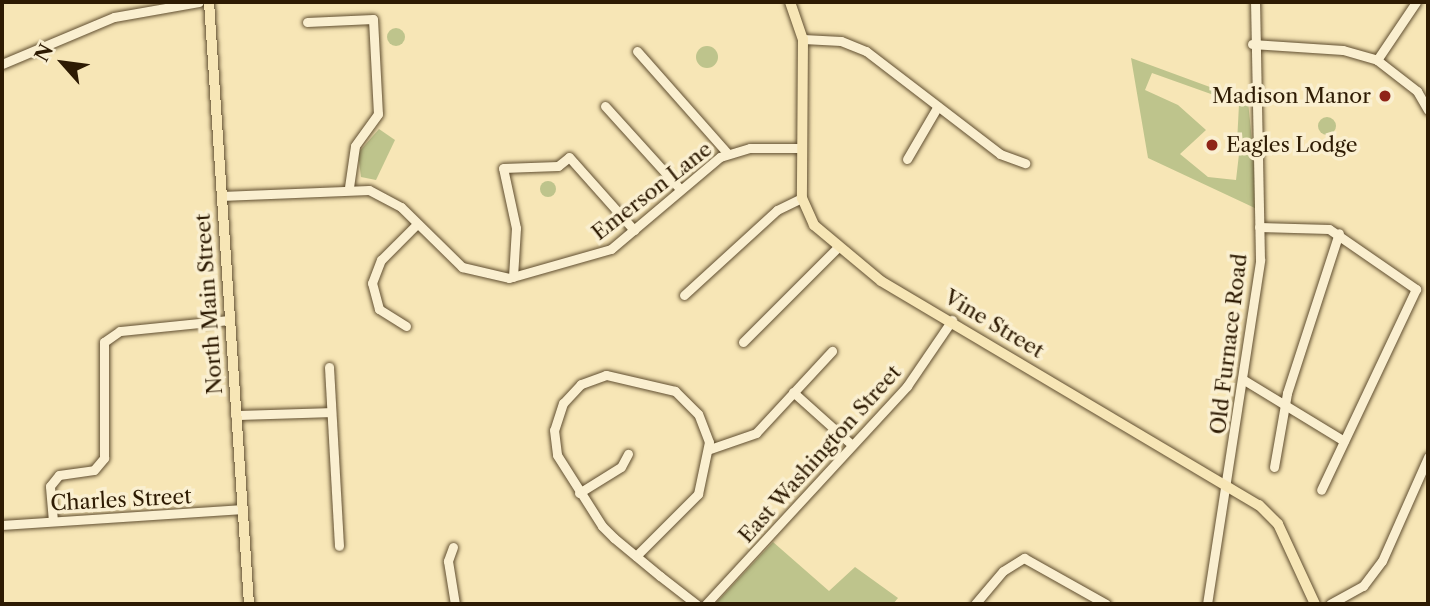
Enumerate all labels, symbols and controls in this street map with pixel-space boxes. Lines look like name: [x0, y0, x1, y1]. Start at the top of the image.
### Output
north arrow: [28, 28, 98, 98]
text: N: [30, 40, 58, 66]
place label: Madison Manor: [1212, 83, 1371, 109]
marker: Madison Manor: [1377, 88, 1393, 104]
place label: Eagles Lodge: [1226, 132, 1358, 158]
street label: Emerson Lane: [587, 136, 717, 246]
marker: Eagles Lodge: [1204, 137, 1220, 153]
street label: North Main Street: [190, 213, 228, 395]
street label: Old Furnace Road: [1205, 252, 1253, 436]
street label: Vine Street: [940, 284, 1048, 364]
street label: East Washington Street: [733, 360, 907, 548]
street label: Charles Street: [50, 484, 192, 516]

